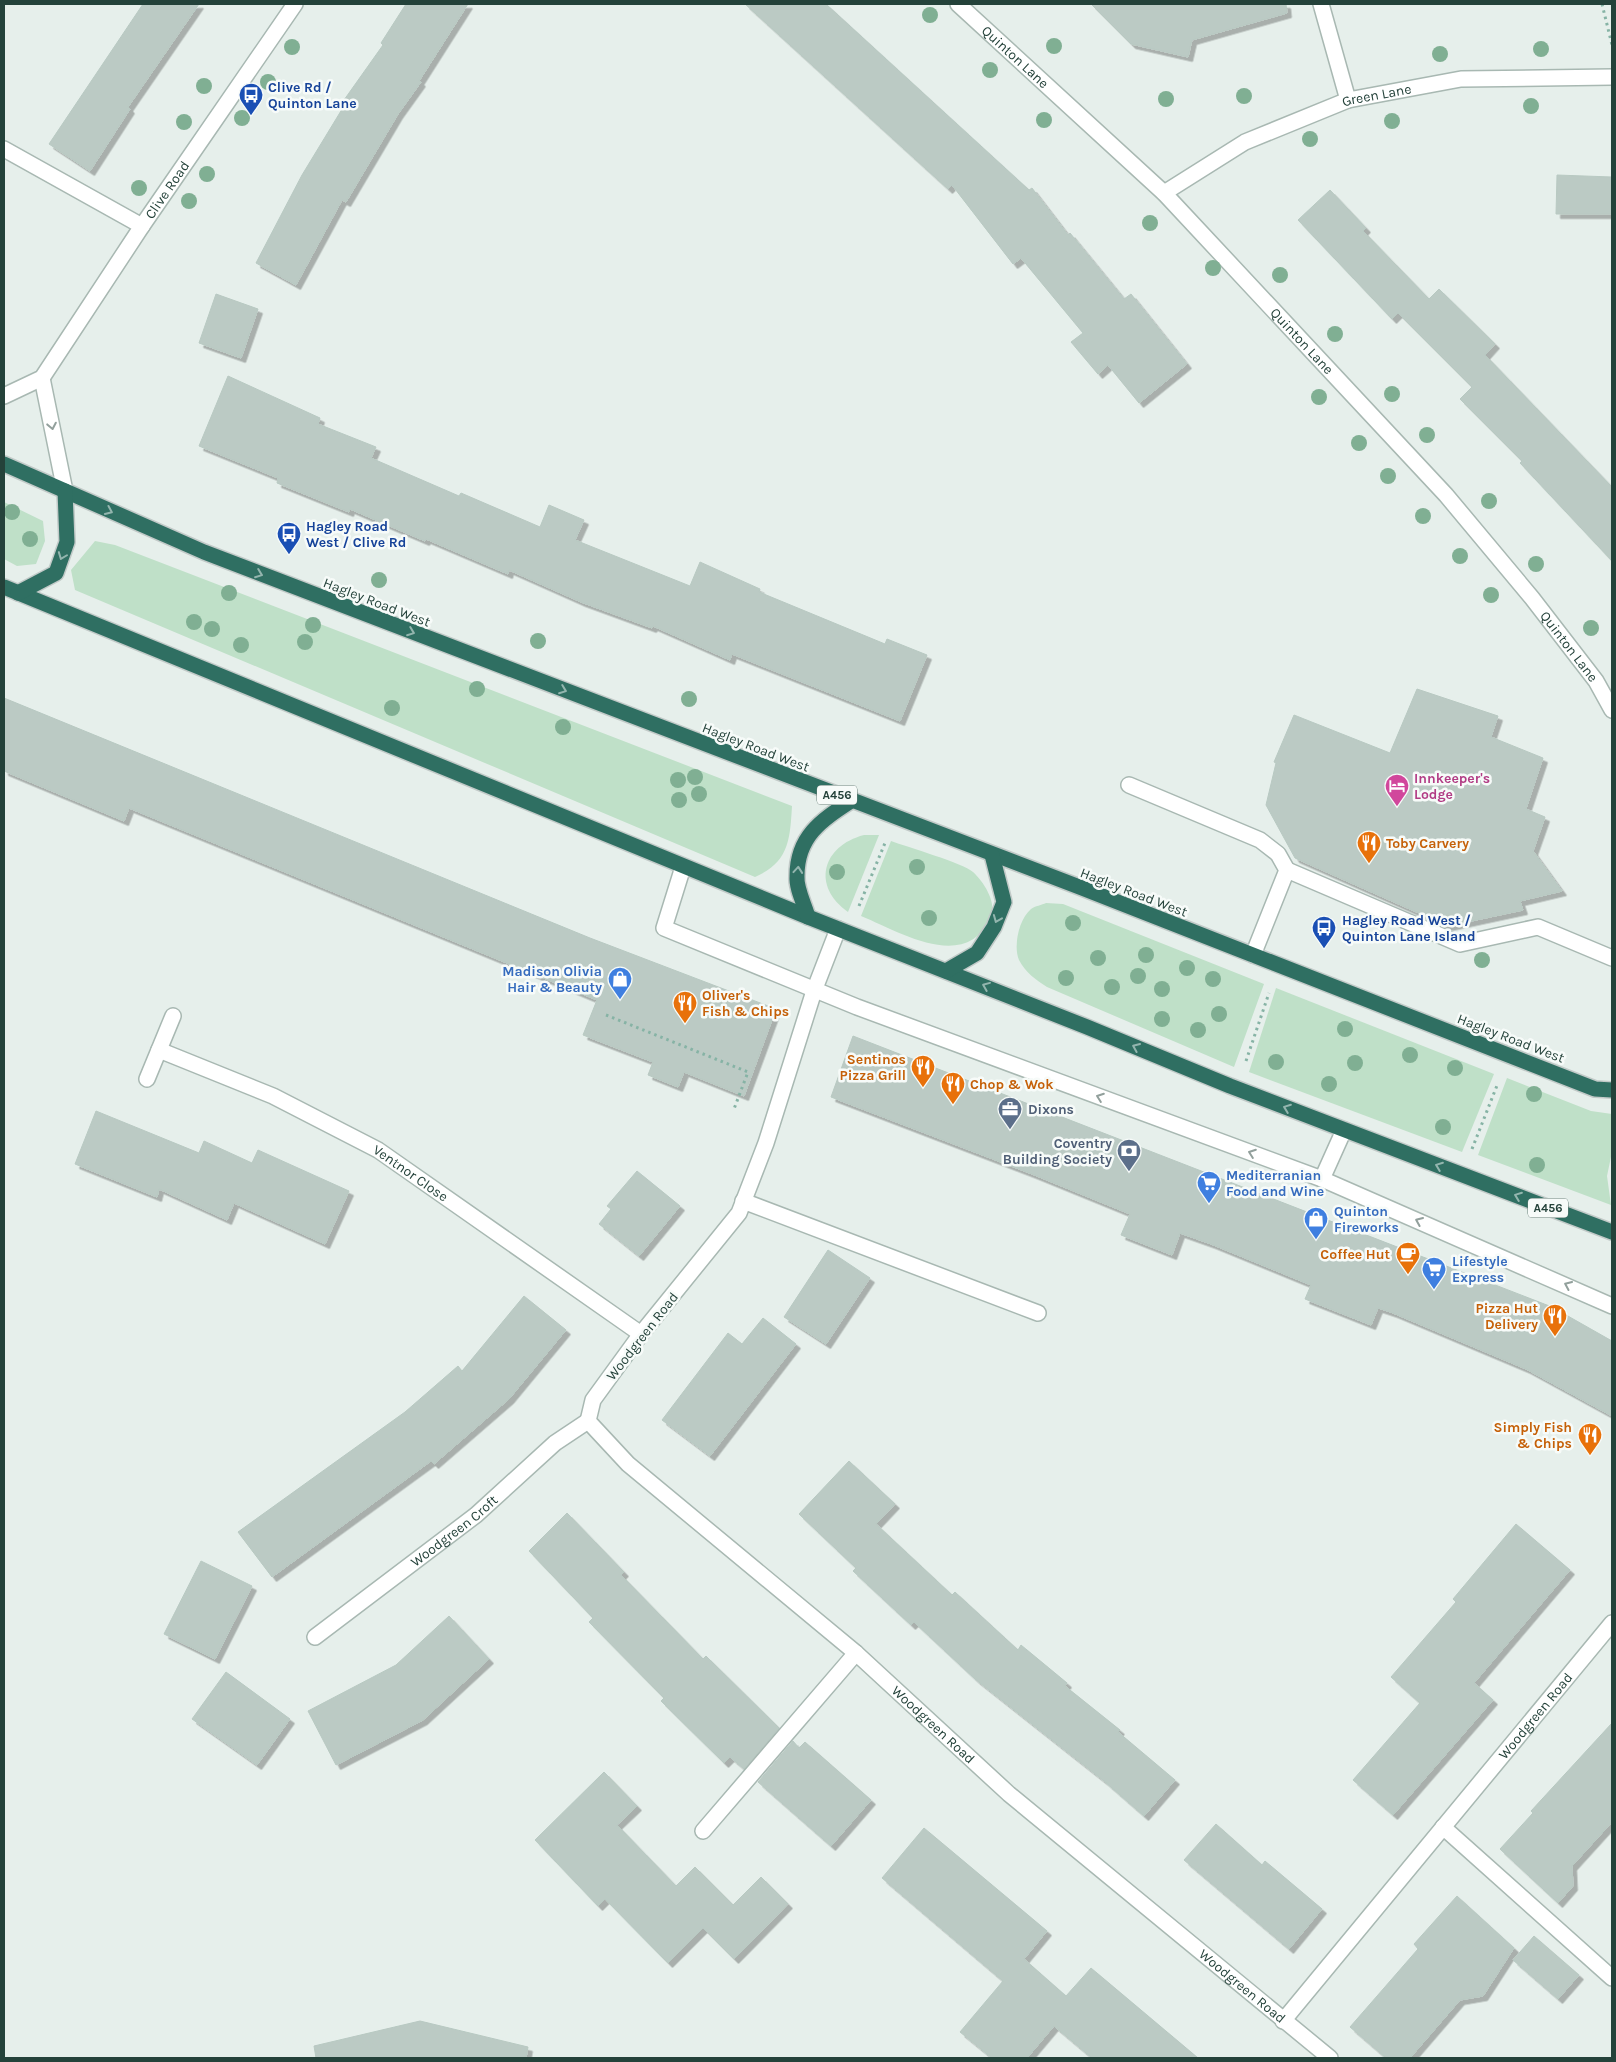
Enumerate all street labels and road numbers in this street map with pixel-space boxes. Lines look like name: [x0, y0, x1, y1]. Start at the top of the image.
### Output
street label: Quinton Lane: [978, 22, 1052, 92]
street label: Green Lane: [1339, 80, 1413, 111]
street label: Clive Road: [142, 158, 193, 222]
street label: Quinton Lane: [1267, 304, 1337, 378]
street label: Hagley Road West: [321, 574, 433, 631]
street label: Quinton Lane: [1536, 608, 1602, 685]
street label: Hagley Road West: [700, 719, 812, 776]
road number: A456: [817, 786, 857, 804]
street label: Hagley Road West: [1078, 864, 1190, 921]
street label: Hagley Road West: [1455, 1010, 1567, 1067]
street label: Ventnor Close: [371, 1141, 451, 1205]
road number: A456: [1528, 1198, 1568, 1218]
street label: Woodgreen Road: [603, 1289, 682, 1384]
street label: Woodgreen Croft: [407, 1492, 501, 1571]
street label: Woodgreen Road: [1495, 1669, 1576, 1763]
street label: Woodgreen Road: [888, 1682, 978, 1767]
street label: Woodgreen Road: [1195, 1946, 1289, 2027]

